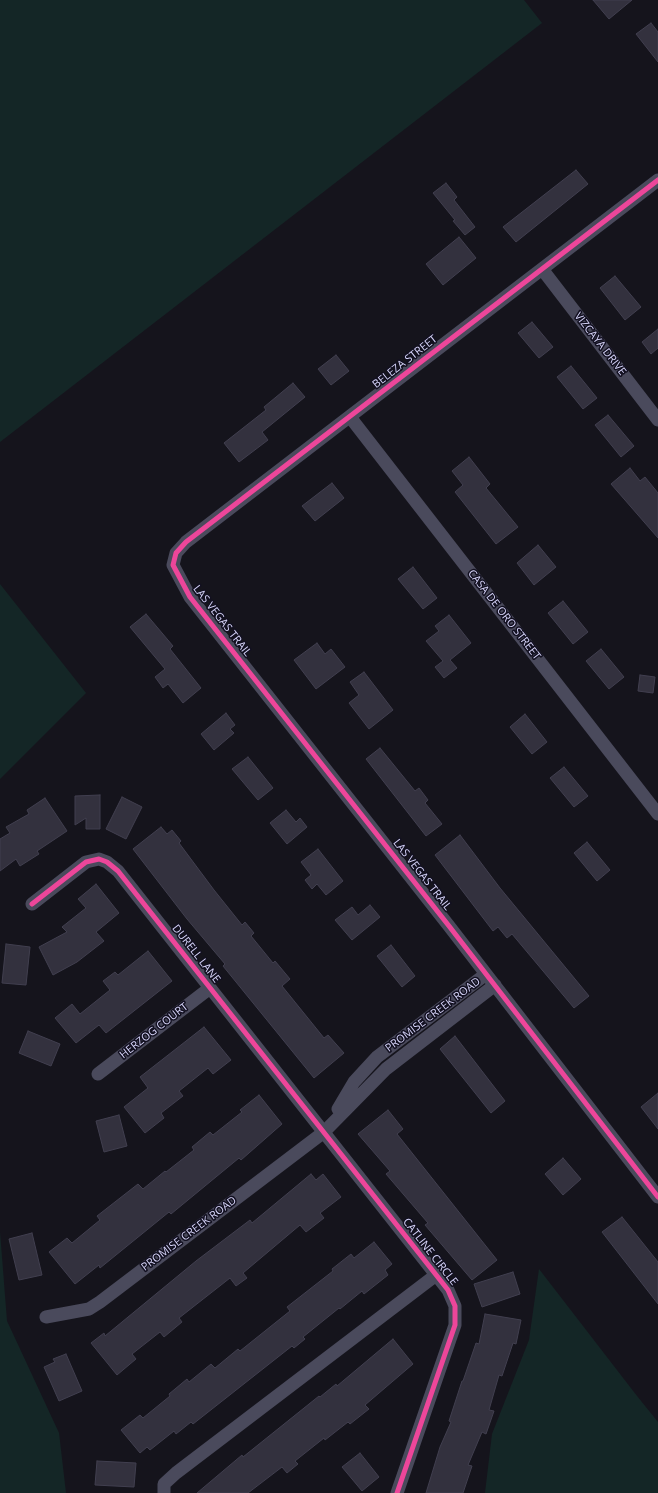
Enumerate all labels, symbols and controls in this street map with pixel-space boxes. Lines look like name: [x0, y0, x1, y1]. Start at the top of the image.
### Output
street label: VIZCAYA DRIVE: [571, 310, 629, 378]
street label: BELEZA STREET: [370, 333, 440, 391]
street label: CASA DE ORO STREET: [465, 567, 543, 663]
street label: LAS VEGAS TRAIL: [190, 583, 254, 659]
street label: LAS VEGAS TRAIL: [390, 837, 454, 913]
street label: DURELL LANE: [169, 922, 223, 986]
street label: PROMISE CREEK ROAD: [383, 975, 483, 1055]
street label: HERZOG COURT: [117, 1000, 191, 1062]
street label: PROMISE CREEK ROAD: [139, 1194, 239, 1274]
street label: CATLINE CIRCLE: [400, 1216, 460, 1288]

